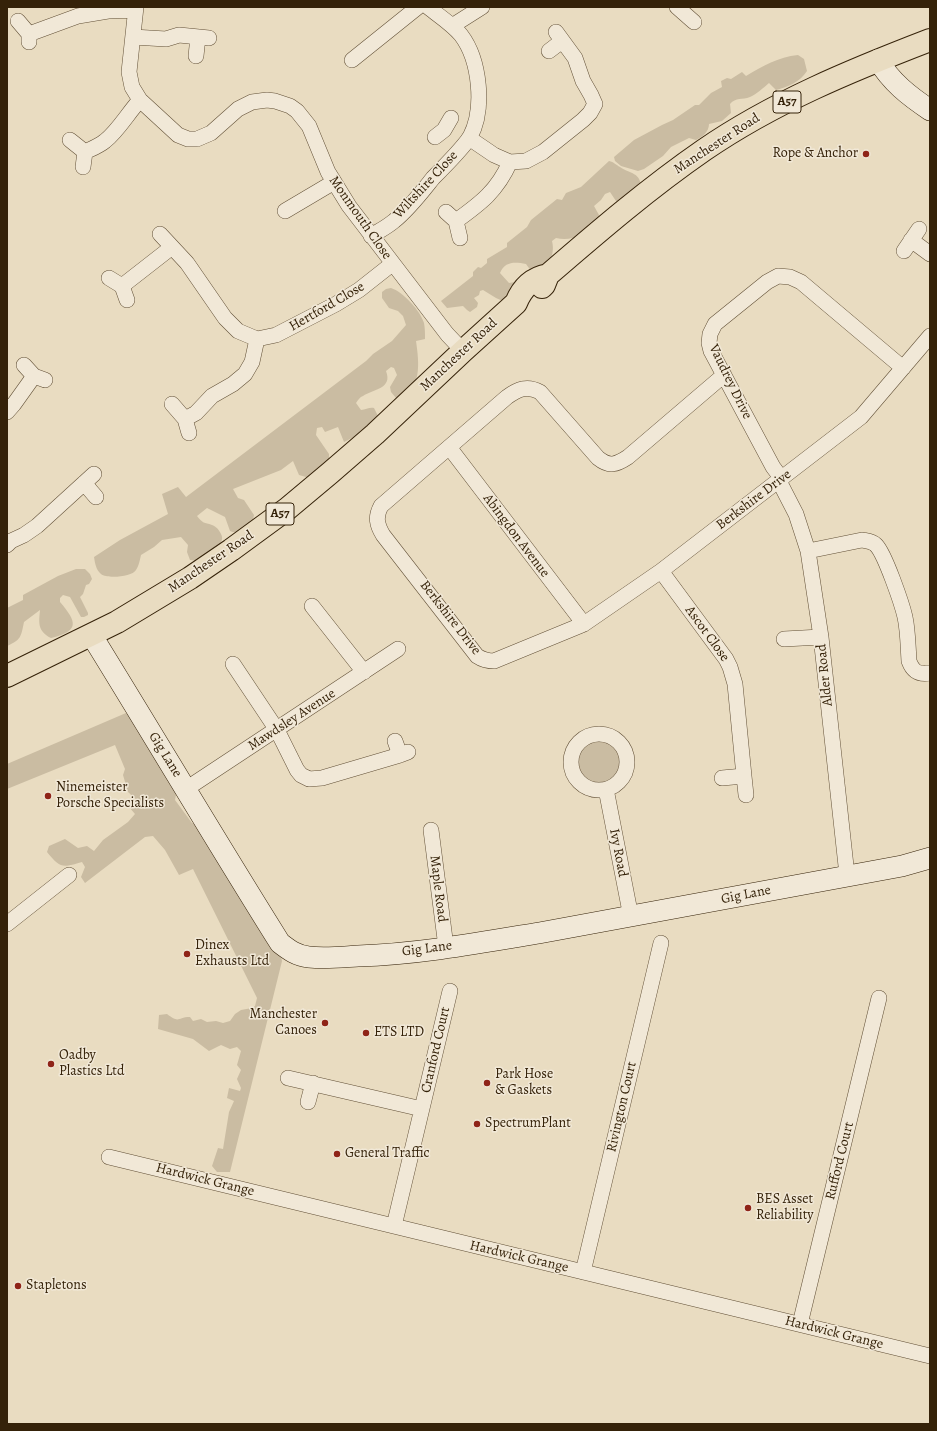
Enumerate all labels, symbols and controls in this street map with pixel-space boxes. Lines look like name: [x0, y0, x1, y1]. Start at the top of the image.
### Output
road number: A57: [773, 91, 801, 113]
street label: Manchester Road: [671, 110, 763, 178]
place label: Rope & Anchor: [773, 146, 858, 162]
street label: Wiltshire Close: [390, 148, 462, 222]
marker: Rope & Anchor: [861, 149, 871, 159]
street label: Monmouth Close: [325, 173, 395, 263]
street label: Hertford Close: [286, 279, 368, 335]
street label: Manchester Road: [417, 315, 501, 395]
street label: Vaudrey Drive: [705, 342, 755, 422]
street label: Berkshire Drive: [713, 466, 795, 534]
street label: Abingdon Avenue: [479, 491, 553, 581]
road number: A57: [266, 503, 294, 525]
street label: Manchester Road: [165, 527, 257, 597]
street label: Berkshire Drive: [416, 578, 484, 658]
street label: Ascot Close: [681, 603, 733, 665]
street label: Alder Road: [813, 643, 837, 707]
street label: Mawdsley Avenue: [245, 685, 339, 755]
street label: Gig Lane: [145, 729, 185, 781]
place label: Ninemeister Porsche Specialists: [56, 780, 164, 812]
marker: Ninemeister Porsche Specialists: [43, 791, 53, 801]
street label: Ivy Road: [605, 827, 631, 879]
street label: Maple Road: [426, 855, 450, 923]
street label: Gig Lane: [720, 882, 772, 908]
place label: Dinex Exhausts Ltd: [195, 938, 269, 970]
street label: Gig Lane: [401, 938, 453, 960]
marker: Dinex Exhausts Ltd: [182, 949, 192, 959]
street label: Cranford Court: [418, 1005, 454, 1095]
place label: Manchester Canoes: [250, 1007, 317, 1040]
marker: Manchester Canoes: [320, 1018, 330, 1028]
place label: ETS LTD: [374, 1025, 424, 1041]
marker: ETS LTD: [361, 1028, 371, 1038]
place label: Oadby Plastics Ltd: [59, 1048, 124, 1080]
marker: Oadby Plastics Ltd: [46, 1059, 56, 1069]
street label: Rivington Court: [603, 1060, 641, 1154]
place label: Park Hose & Gaskets: [495, 1067, 553, 1100]
marker: Park Hose & Gaskets: [482, 1078, 492, 1088]
place label: SpectrumPlant: [485, 1116, 571, 1132]
marker: SpectrumPlant: [472, 1119, 482, 1129]
street label: Rufford Court: [822, 1120, 858, 1202]
place label: General Traffic: [345, 1146, 430, 1162]
marker: General Traffic: [332, 1149, 342, 1159]
street label: Hardwick Grange: [154, 1160, 256, 1200]
place label: BES Asset Reliability: [756, 1192, 814, 1224]
marker: BES Asset Reliability: [743, 1203, 753, 1213]
street label: Hardwick Grange: [468, 1237, 570, 1277]
place label: Stapletons: [26, 1278, 87, 1294]
marker: Stapletons: [13, 1281, 23, 1291]
street label: Hardwick Grange: [783, 1313, 885, 1353]

